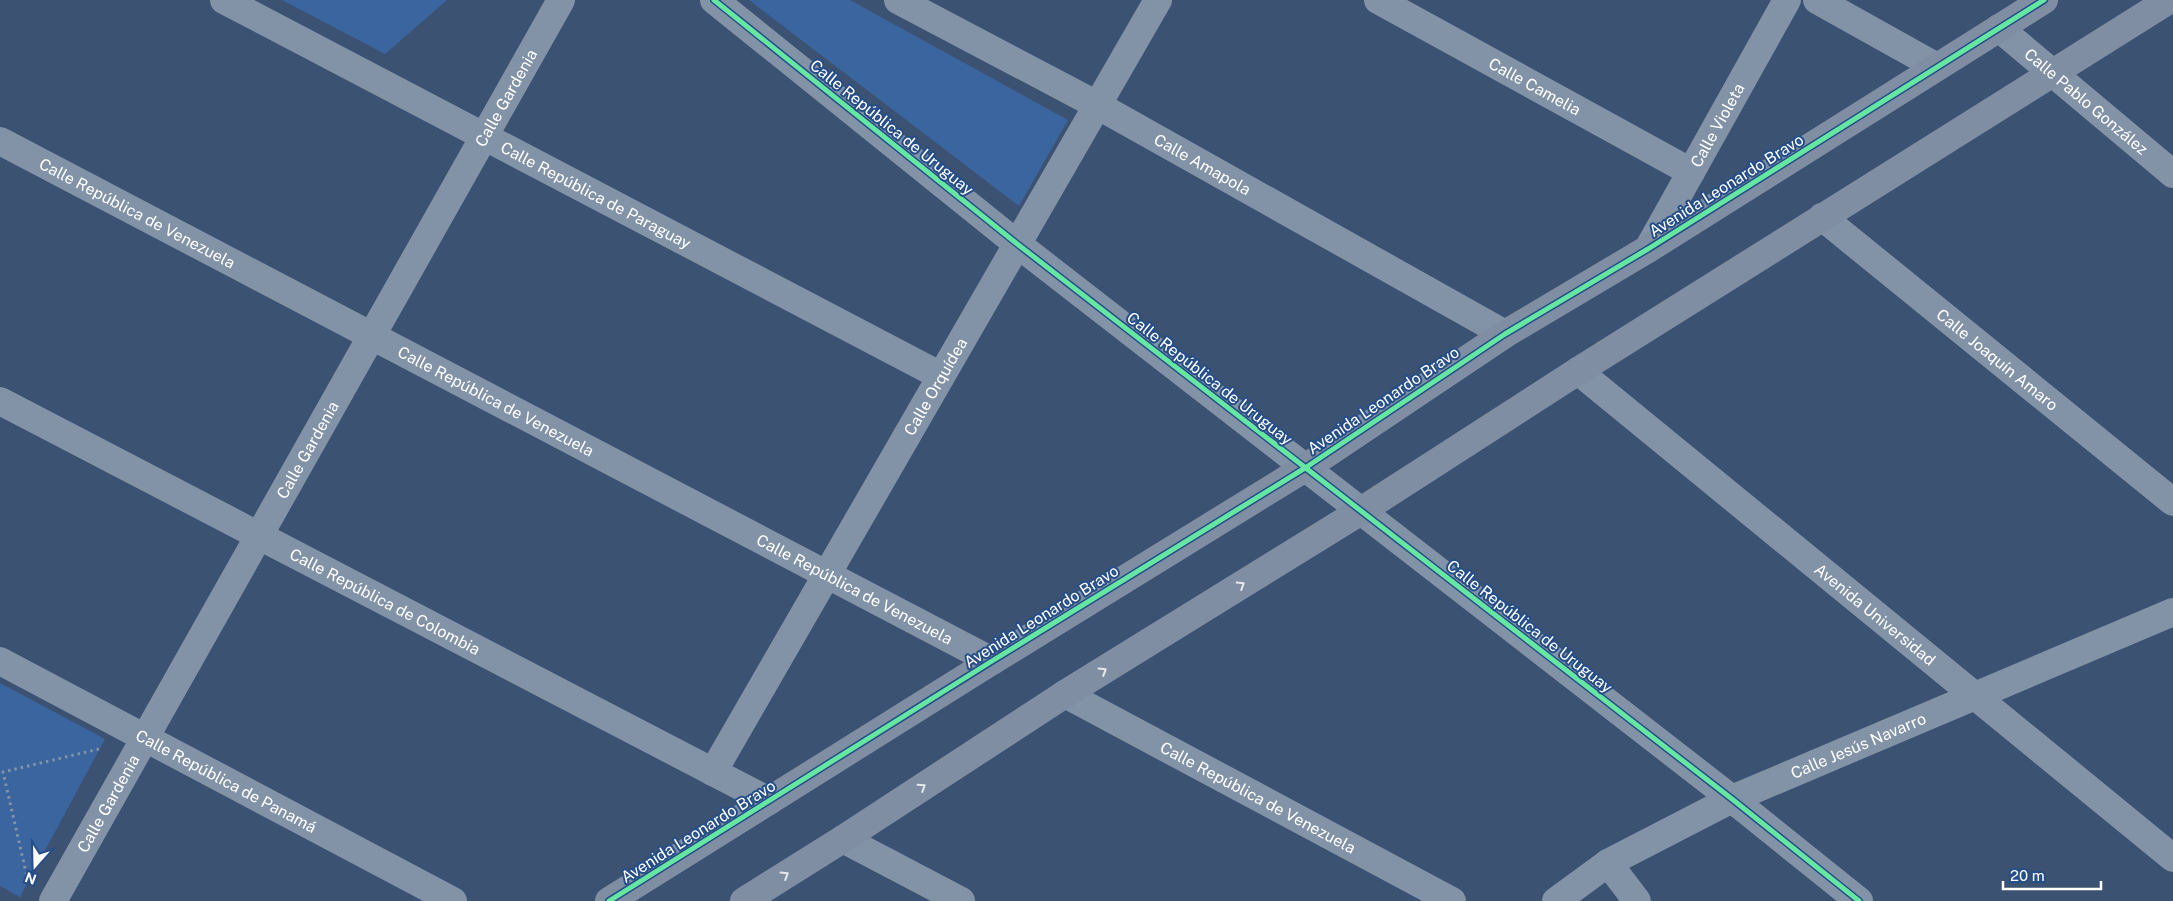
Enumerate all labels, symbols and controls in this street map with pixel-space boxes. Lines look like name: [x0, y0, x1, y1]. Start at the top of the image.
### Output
street label: Calle Pablo González: [2020, 45, 2152, 159]
street label: Calle Gardenia: [471, 46, 541, 150]
street label: Calle Camelia: [1485, 54, 1584, 120]
street label: Calle República de Uruguay: [806, 56, 978, 199]
street label: Calle Violeta: [1687, 80, 1749, 171]
street label: Calle Amapola: [1151, 130, 1254, 199]
street label: Avenida Leonardo Bravo: [1645, 130, 1807, 241]
street label: Calle República de Paraguay: [497, 138, 694, 253]
street label: Calle República de Venezuela: [36, 154, 238, 273]
street label: Calle Joaquín Amaro: [1933, 305, 2062, 415]
street label: Calle República de Uruguay: [1123, 308, 1297, 449]
street label: Calle Orquídea: [900, 334, 971, 439]
street label: Calle República de Venezuela: [395, 342, 597, 461]
street label: Avenida Leonardo Bravo: [1304, 343, 1463, 458]
street label: Calle Gardenia: [273, 398, 343, 502]
street label: Calle República de Venezuela: [753, 530, 956, 649]
street label: Calle República de Colombia: [286, 544, 483, 659]
street label: Calle República de Uruguay: [1443, 556, 1617, 697]
street label: Avenida Universidad: [1811, 560, 1939, 670]
street label: Avenida Leonardo Bravo: [960, 561, 1122, 672]
one-way arrow: [1235, 582, 1244, 591]
one-way arrow: [1097, 667, 1106, 677]
street label: Calle Jesús Navarro: [1788, 709, 1929, 783]
street label: Calle República de Panamá: [132, 726, 320, 837]
street label: Calle República de Venezuela: [1157, 738, 1359, 858]
street label: Calle Gardenia: [73, 751, 144, 856]
street label: Avenida Leonardo Bravo: [617, 776, 779, 887]
one-way arrow: [916, 784, 926, 793]
north arrow: [10, 841, 60, 891]
scale bar: [2003, 858, 2100, 890]
text: 20 m: [2010, 867, 2045, 884]
text: N: [23, 869, 38, 888]
one-way arrow: [780, 872, 789, 881]

